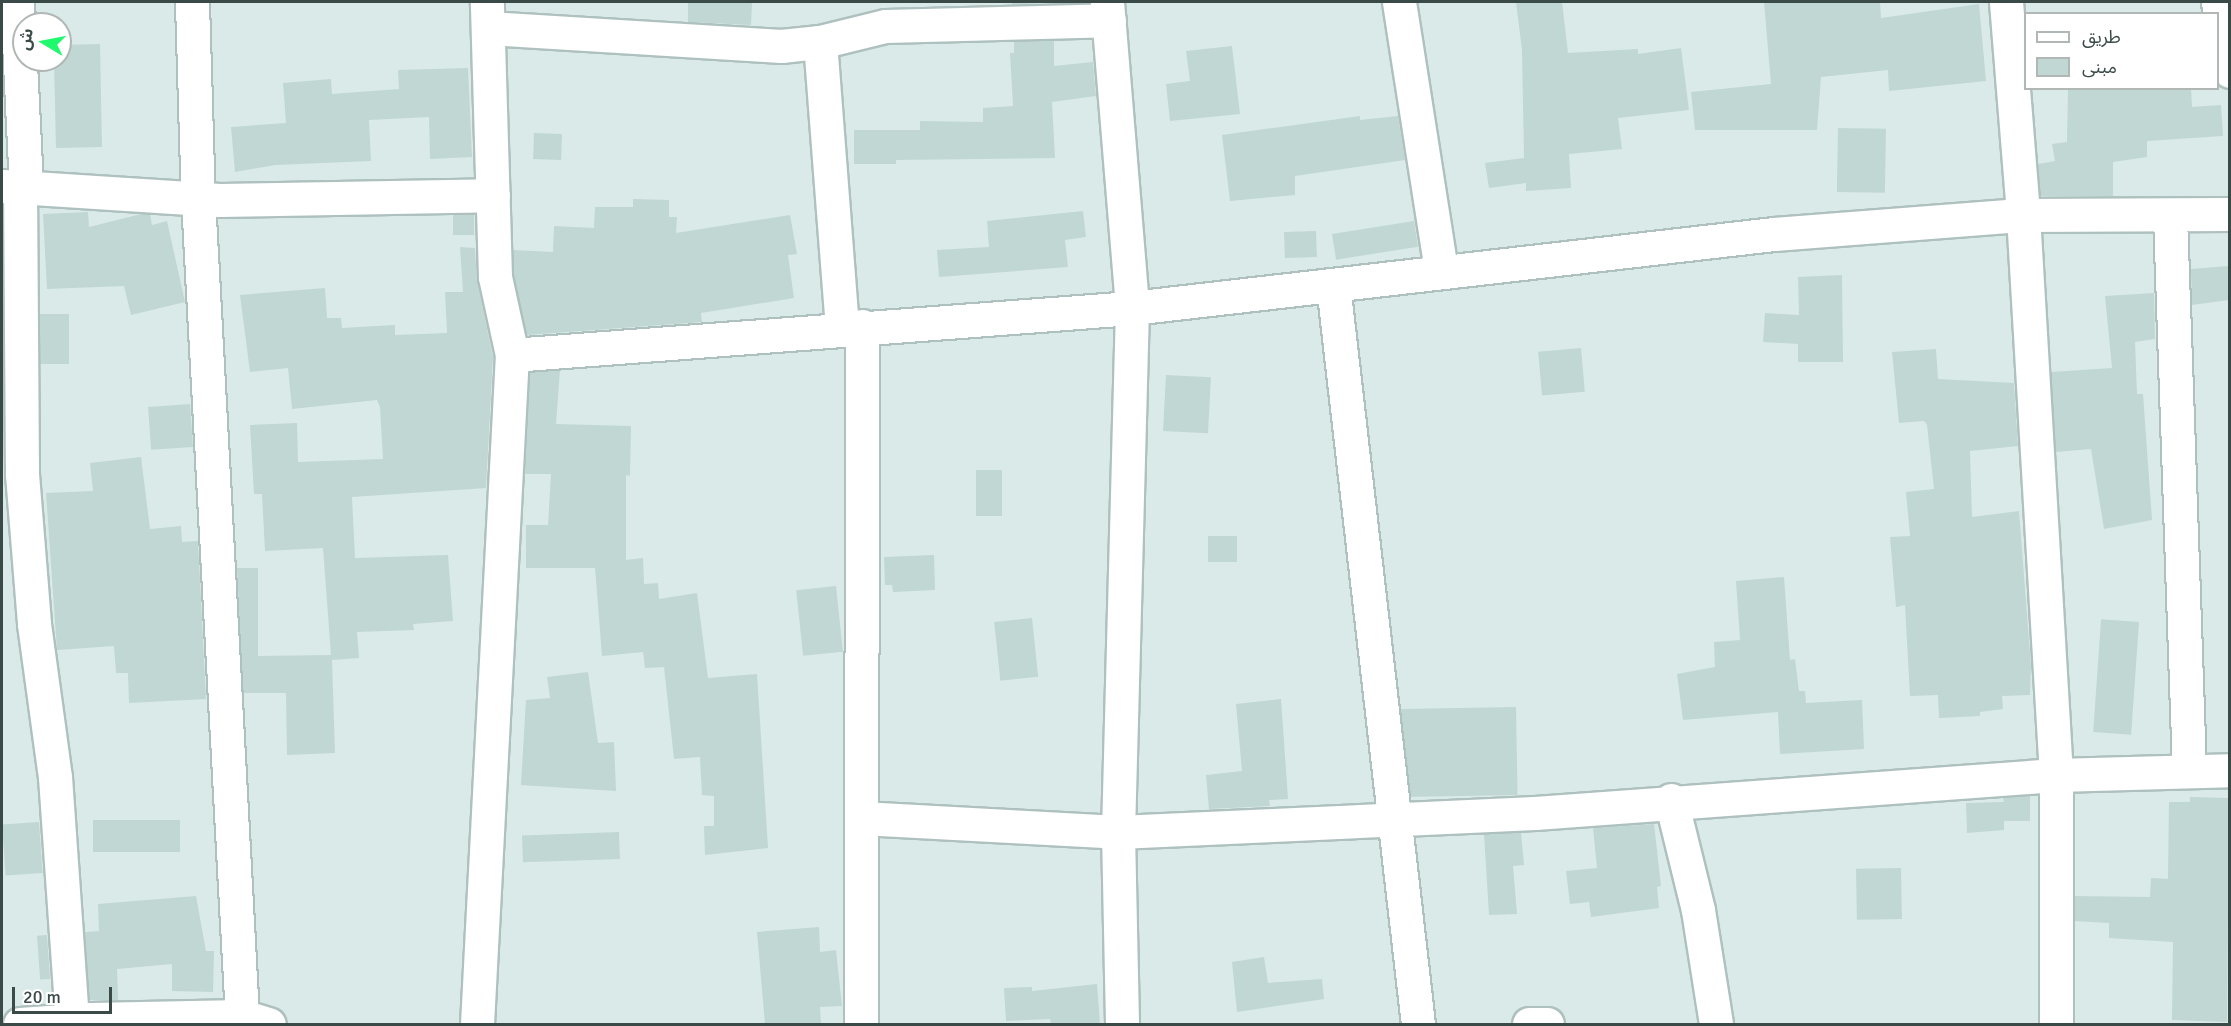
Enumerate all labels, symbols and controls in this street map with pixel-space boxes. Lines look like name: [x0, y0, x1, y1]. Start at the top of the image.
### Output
north arrow: [12, 12, 72, 72]
legend: [2024, 12, 2219, 90]
text: طريق: [2082, 26, 2121, 48]
text: ش: [14, 27, 38, 52]
text: مبنى: [2082, 56, 2117, 78]
scale bar: [15, 975, 116, 1013]
text: 20 m: [23, 986, 61, 1008]

